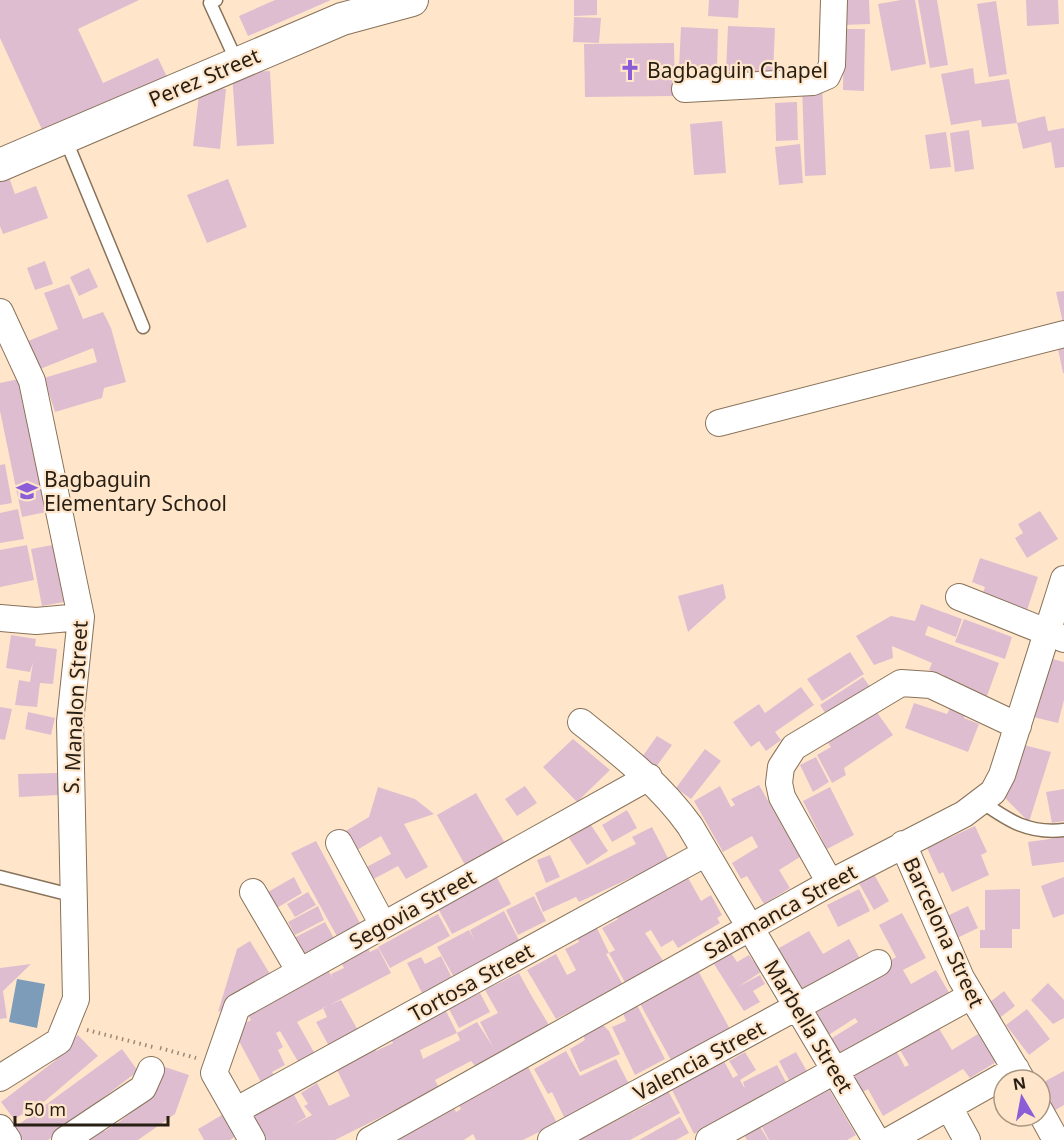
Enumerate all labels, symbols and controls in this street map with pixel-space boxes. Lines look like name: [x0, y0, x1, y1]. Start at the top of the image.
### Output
street label: Perez Street: [144, 41, 264, 113]
place label: Bagbaguin Chapel: [647, 56, 828, 84]
church icon: Bagbaguin Chapel: [618, 58, 642, 82]
place label: Bagbaguin Elementary School: [44, 465, 227, 517]
school or university icon: Bagbaguin Elementary School: [15, 479, 39, 503]
street label: S. Manalon Street: [56, 619, 94, 794]
street label: Barcelona Street: [897, 852, 991, 1012]
street label: Salamanca Street: [698, 857, 862, 965]
street label: Segovia Street: [344, 862, 481, 955]
street label: Tortosa Street: [404, 936, 538, 1028]
street label: Marbella Street: [758, 954, 860, 1098]
street label: Valencia Street: [628, 1013, 770, 1107]
north arrow: [992, 1068, 1052, 1128]
text: N: [1011, 1071, 1028, 1095]
scale bar: [15, 1089, 168, 1127]
text: 50 m: [24, 1097, 66, 1121]

